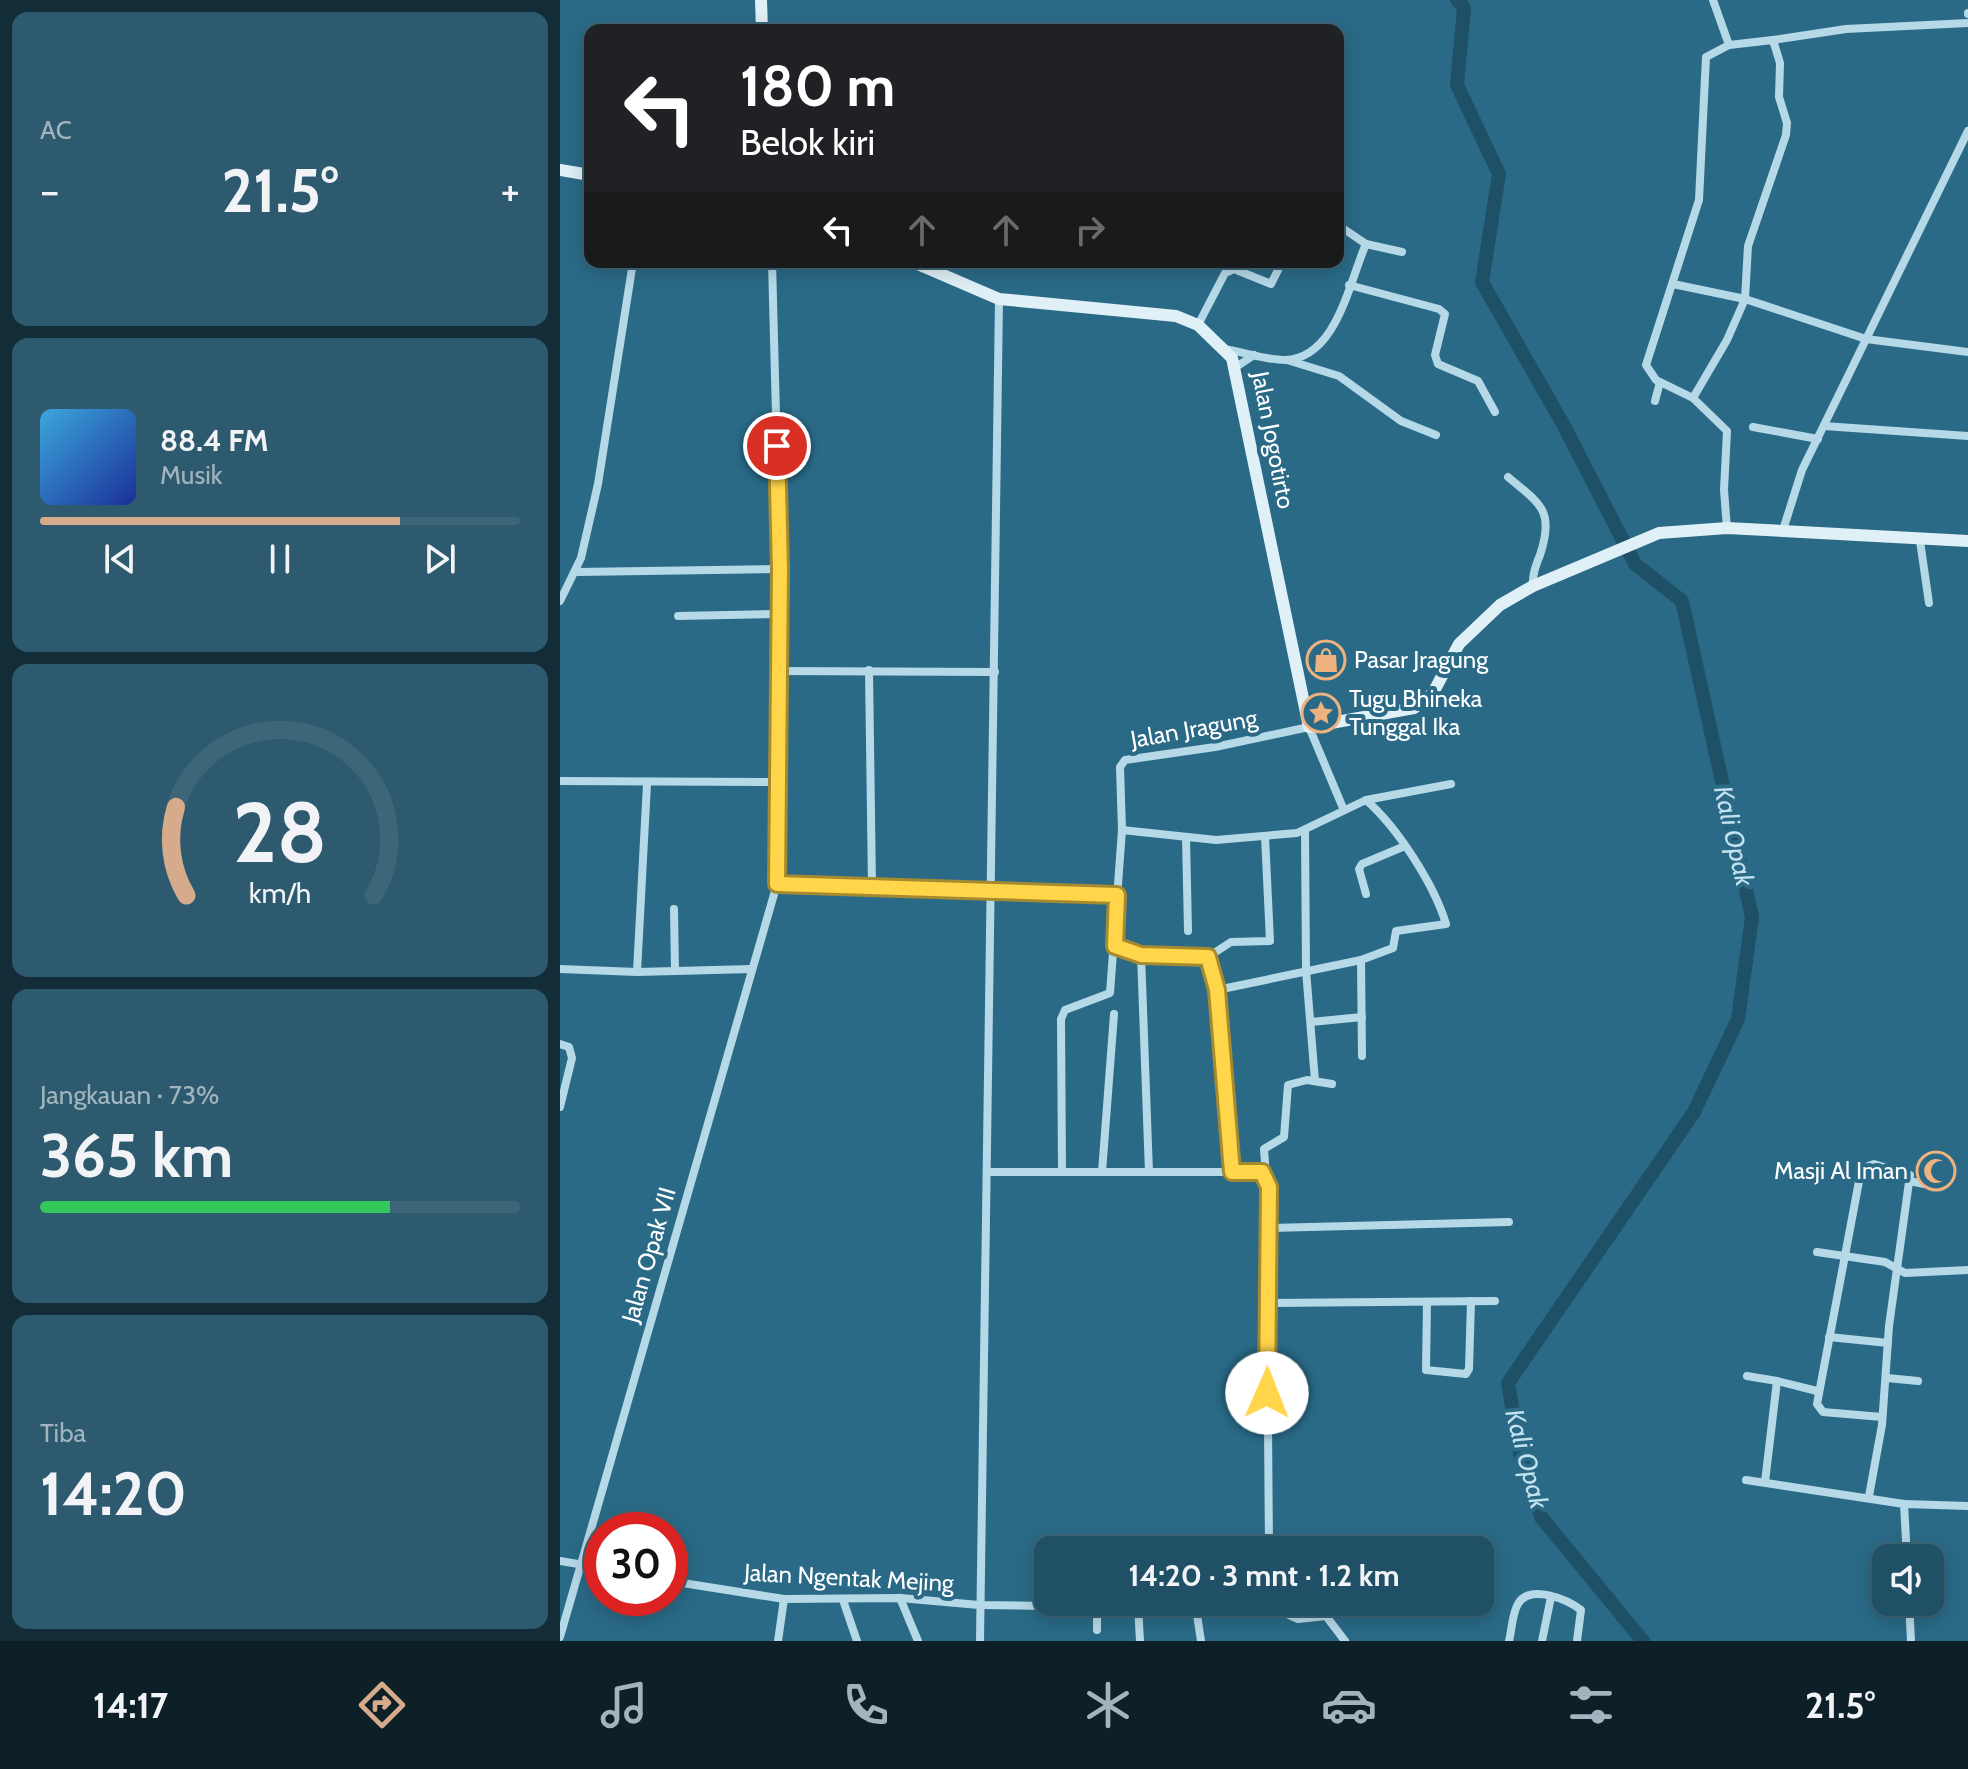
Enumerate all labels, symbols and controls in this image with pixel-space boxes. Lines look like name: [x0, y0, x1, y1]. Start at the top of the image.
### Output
text: 180 m: [740, 52, 895, 120]
icon: left: [608, 56, 712, 160]
text: AC: [40, 114, 72, 146]
text: Belok kiri: [740, 120, 875, 164]
text: 21.5°: [222, 154, 338, 227]
text: −: [40, 164, 59, 217]
text: +: [501, 164, 520, 217]
icon: left: [816, 208, 860, 252]
icon: ahead: [900, 208, 944, 252]
icon: ahead: [984, 208, 1028, 252]
icon: right: [1068, 208, 1112, 252]
street label: Jalan Jogotirto: [1246, 368, 1301, 511]
pin: [743, 412, 811, 480]
text: 88.4 FM: [160, 422, 269, 459]
icon: arrive: [755, 424, 799, 468]
text: Musik: [160, 459, 222, 491]
icon: previous: [98, 537, 142, 581]
icon: pause: [258, 537, 302, 581]
icon: next: [418, 537, 462, 581]
shop icon: Pasar Jragung: [1305, 639, 1347, 681]
place label: Pasar Jragung: [1354, 645, 1489, 674]
place label: Tugu Bhineka Tunggal Ika: [1349, 684, 1483, 741]
place icon: Tugu Bhineka Tunggal Ika: [1300, 692, 1342, 734]
street label: Jalan Jragung: [1127, 703, 1261, 754]
text: 28: [233, 782, 327, 883]
water label: Kali Opak: [1707, 783, 1761, 890]
text: km/h: [249, 876, 311, 911]
text: Jangkauan · 73%: [40, 1079, 219, 1111]
text: 365 km: [40, 1119, 233, 1192]
mosque icon: Masji Al Iman: [1915, 1150, 1957, 1192]
place label: Masji Al Iman: [1774, 1156, 1908, 1185]
street label: Jalan Opak VII: [615, 1184, 682, 1327]
position arrow: [1225, 1351, 1309, 1435]
water label: Kali Opak: [1498, 1406, 1556, 1513]
text: Tiba: [40, 1417, 86, 1449]
text: 14:20: [40, 1457, 187, 1530]
speed limit sign: 30: [584, 1512, 688, 1616]
map controls: [1872, 1544, 1944, 1616]
button: sound: [1872, 1544, 1944, 1616]
street label: Jalan Ngentak Mejing: [742, 1557, 956, 1598]
text: 14:20 · 3 mnt · 1.2 km: [1129, 1557, 1400, 1594]
icon: directions: [354, 1677, 410, 1733]
icon: music: [596, 1677, 652, 1733]
icon: phone: [838, 1677, 894, 1733]
icon: climate: [1080, 1677, 1136, 1733]
icon: car: [1321, 1677, 1377, 1733]
icon: filters: [1563, 1677, 1619, 1733]
text: 14:17: [93, 1683, 168, 1727]
text: 21.5°: [1805, 1683, 1875, 1727]

